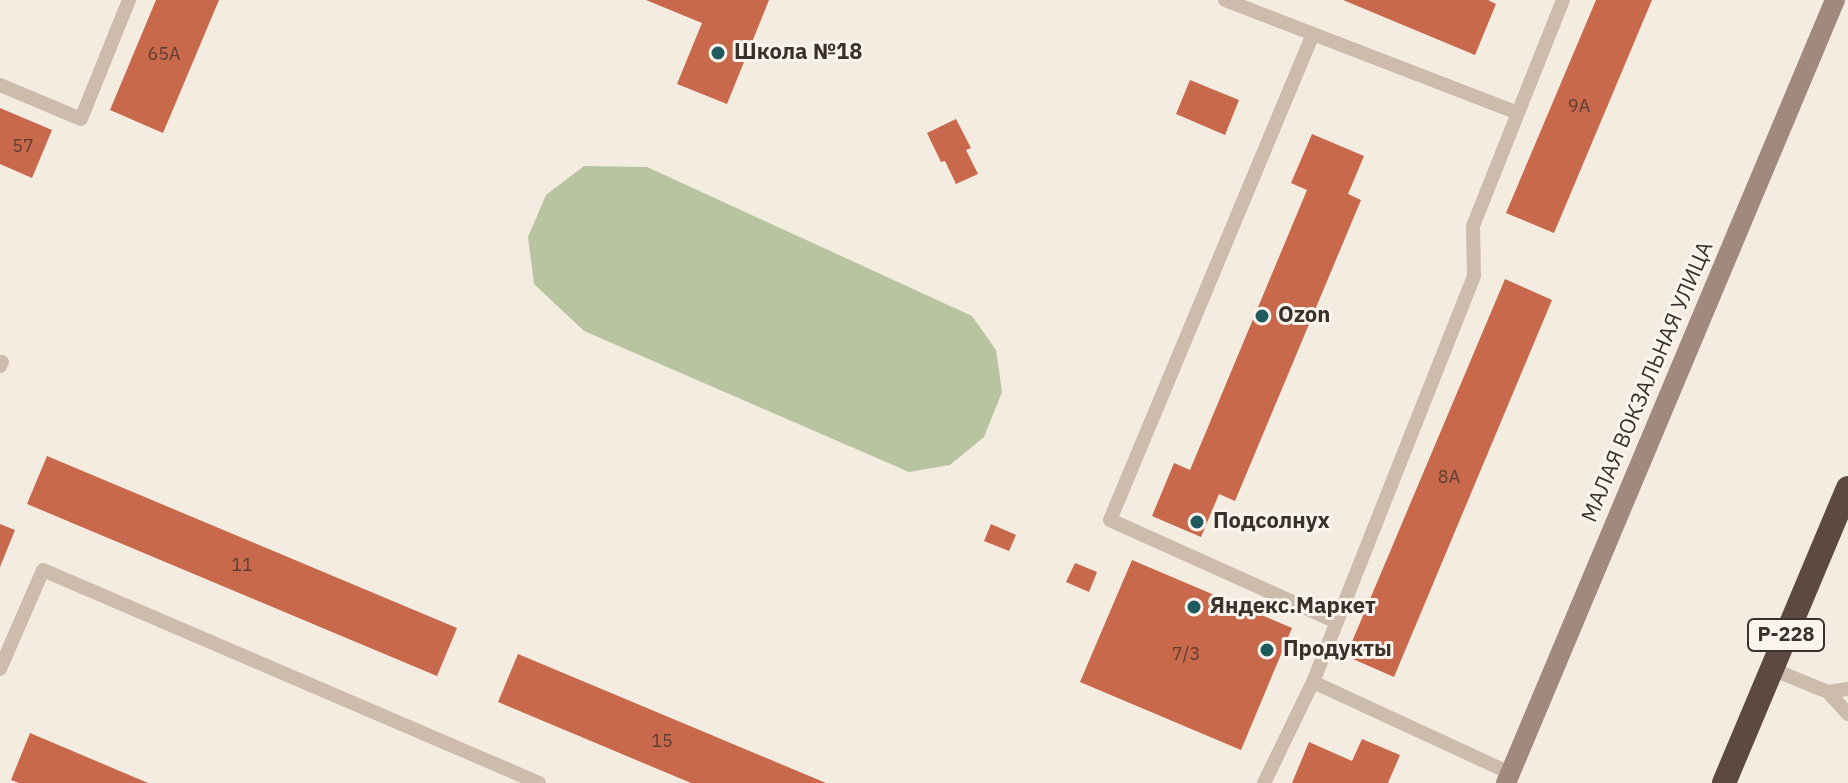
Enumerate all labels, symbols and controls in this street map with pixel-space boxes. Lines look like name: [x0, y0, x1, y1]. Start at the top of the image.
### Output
place label: Школа №18: [734, 40, 863, 66]
house number: 65А: [147, 44, 181, 66]
marker: Школа №18: [709, 44, 727, 62]
house number: 9А: [1568, 96, 1590, 118]
house number: 57: [12, 136, 34, 158]
street label: МАЛАЯ ВОКЗАЛЬНАЯ УЛИЦА: [1577, 238, 1719, 526]
place label: Ozon: [1278, 303, 1330, 329]
marker: Ozon: [1253, 307, 1271, 325]
house number: 8А: [1438, 467, 1460, 489]
place label: Подсолнух: [1213, 509, 1330, 535]
marker: Подсолнух: [1188, 513, 1206, 531]
house number: 11: [231, 555, 253, 577]
place label: Яндекс.Маркет: [1210, 594, 1376, 620]
marker: Яндекс.Маркет: [1185, 598, 1203, 616]
road number: Р-228: [1748, 619, 1824, 651]
place label: Продукты: [1283, 637, 1392, 663]
marker: Продукты: [1258, 641, 1276, 659]
house number: 7/3: [1172, 644, 1200, 666]
house number: 15: [651, 731, 673, 753]

